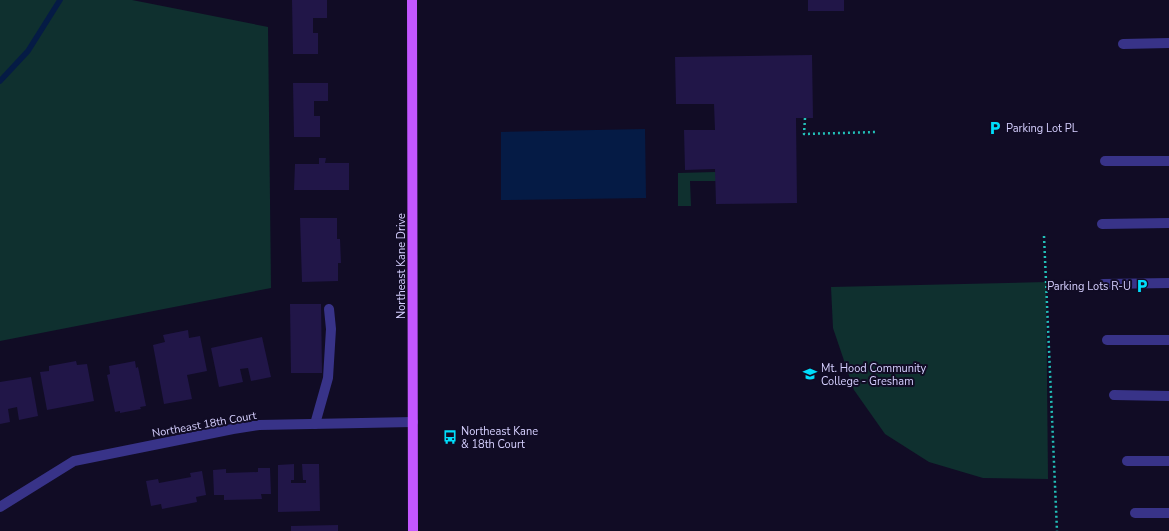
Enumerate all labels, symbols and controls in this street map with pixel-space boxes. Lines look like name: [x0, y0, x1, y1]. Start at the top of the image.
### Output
parking icon: Parking Lot PL: [987, 120, 1003, 136]
place label: Parking Lot PL: [1006, 121, 1078, 136]
street label: Northeast Kane Drive: [394, 213, 409, 319]
parking icon: Parking Lots R-U: [1134, 278, 1150, 294]
place label: Parking Lots R-U: [1047, 279, 1131, 294]
place label: Mt. Hood Community College - Gresham: [821, 361, 926, 389]
school or university icon: Mt. Hood Community College - Gresham: [802, 366, 818, 382]
street label: Northeast 18th Court: [151, 408, 258, 441]
place label: Northeast Kane & 18th Court: [461, 424, 538, 452]
bus stop icon: Northeast Kane & 18th Court: [442, 429, 458, 445]

